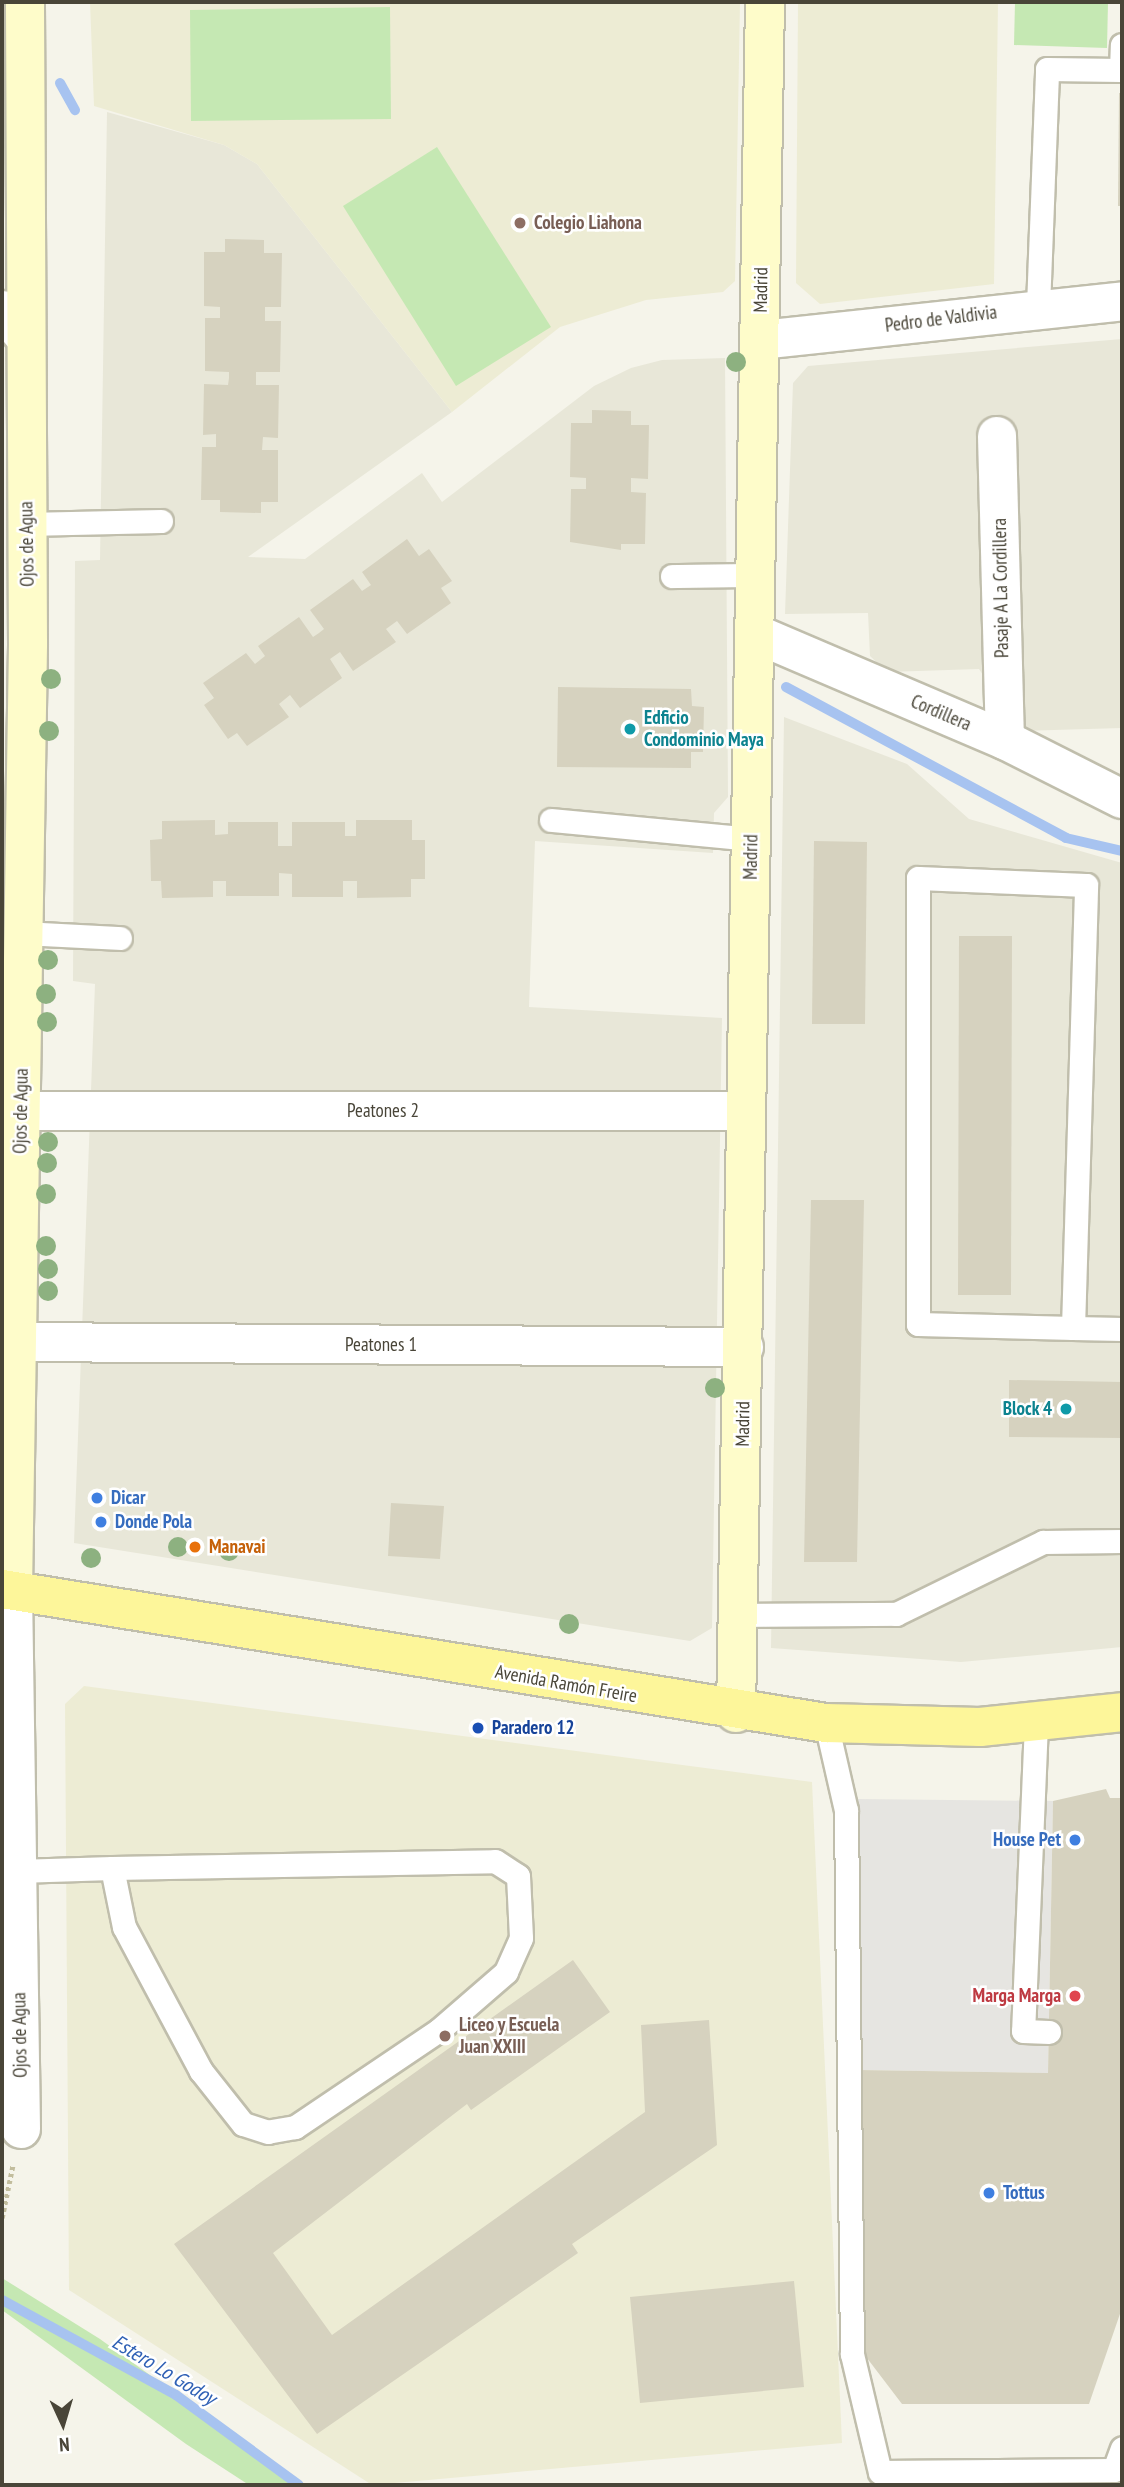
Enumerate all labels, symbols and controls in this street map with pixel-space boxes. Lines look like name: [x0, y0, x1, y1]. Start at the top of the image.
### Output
place label: Colegio Liahona: [534, 212, 642, 234]
marker: Colegio Liahona: [512, 215, 528, 231]
street label: Madrid: [749, 267, 773, 313]
street label: Pedro de Valdivia: [883, 301, 999, 337]
street label: Ojos de Agua: [15, 501, 39, 587]
street label: Pasaje A La Cordillera: [988, 517, 1014, 659]
street label: Cordillera: [907, 690, 975, 736]
place label: Edficio Condominio Maya: [644, 707, 764, 751]
marker: Edficio Condominio Maya: [622, 721, 638, 737]
street label: Madrid: [739, 834, 763, 880]
street label: Ojos de Agua: [9, 1068, 33, 1154]
street label: Peatones 2: [347, 1100, 419, 1122]
street label: Peatones 1: [345, 1334, 417, 1356]
place label: Block 4: [1002, 1398, 1052, 1420]
street label: Madrid: [731, 1401, 755, 1447]
marker: Block 4: [1058, 1401, 1074, 1417]
place label: Dicar: [111, 1487, 146, 1509]
marker: Dicar: [89, 1490, 105, 1506]
place label: Donde Pola: [115, 1511, 192, 1533]
marker: Donde Pola: [93, 1514, 109, 1530]
place label: Manavai: [209, 1536, 266, 1558]
marker: Manavai: [187, 1539, 203, 1555]
street label: Avenida Ramón Freire: [493, 1660, 639, 1708]
place label: Paradero 12: [492, 1717, 575, 1739]
marker: Paradero 12: [470, 1720, 486, 1736]
place label: House Pet: [993, 1829, 1061, 1851]
marker: House Pet: [1067, 1832, 1083, 1848]
place label: Marga Marga: [973, 1985, 1061, 2007]
marker: Marga Marga: [1067, 1988, 1083, 2004]
street label: Ojos de Agua: [8, 1992, 32, 2078]
place label: Liceo y Escuela Juan XXIII: [459, 2014, 560, 2058]
marker: Liceo y Escuela Juan XXIII: [437, 2028, 453, 2044]
place label: Tottus: [1003, 2182, 1045, 2204]
marker: Tottus: [981, 2185, 997, 2201]
water label: Estero Lo Godoy: [108, 2329, 220, 2411]
north arrow: [28, 2389, 98, 2459]
text: N: [59, 2433, 70, 2457]

